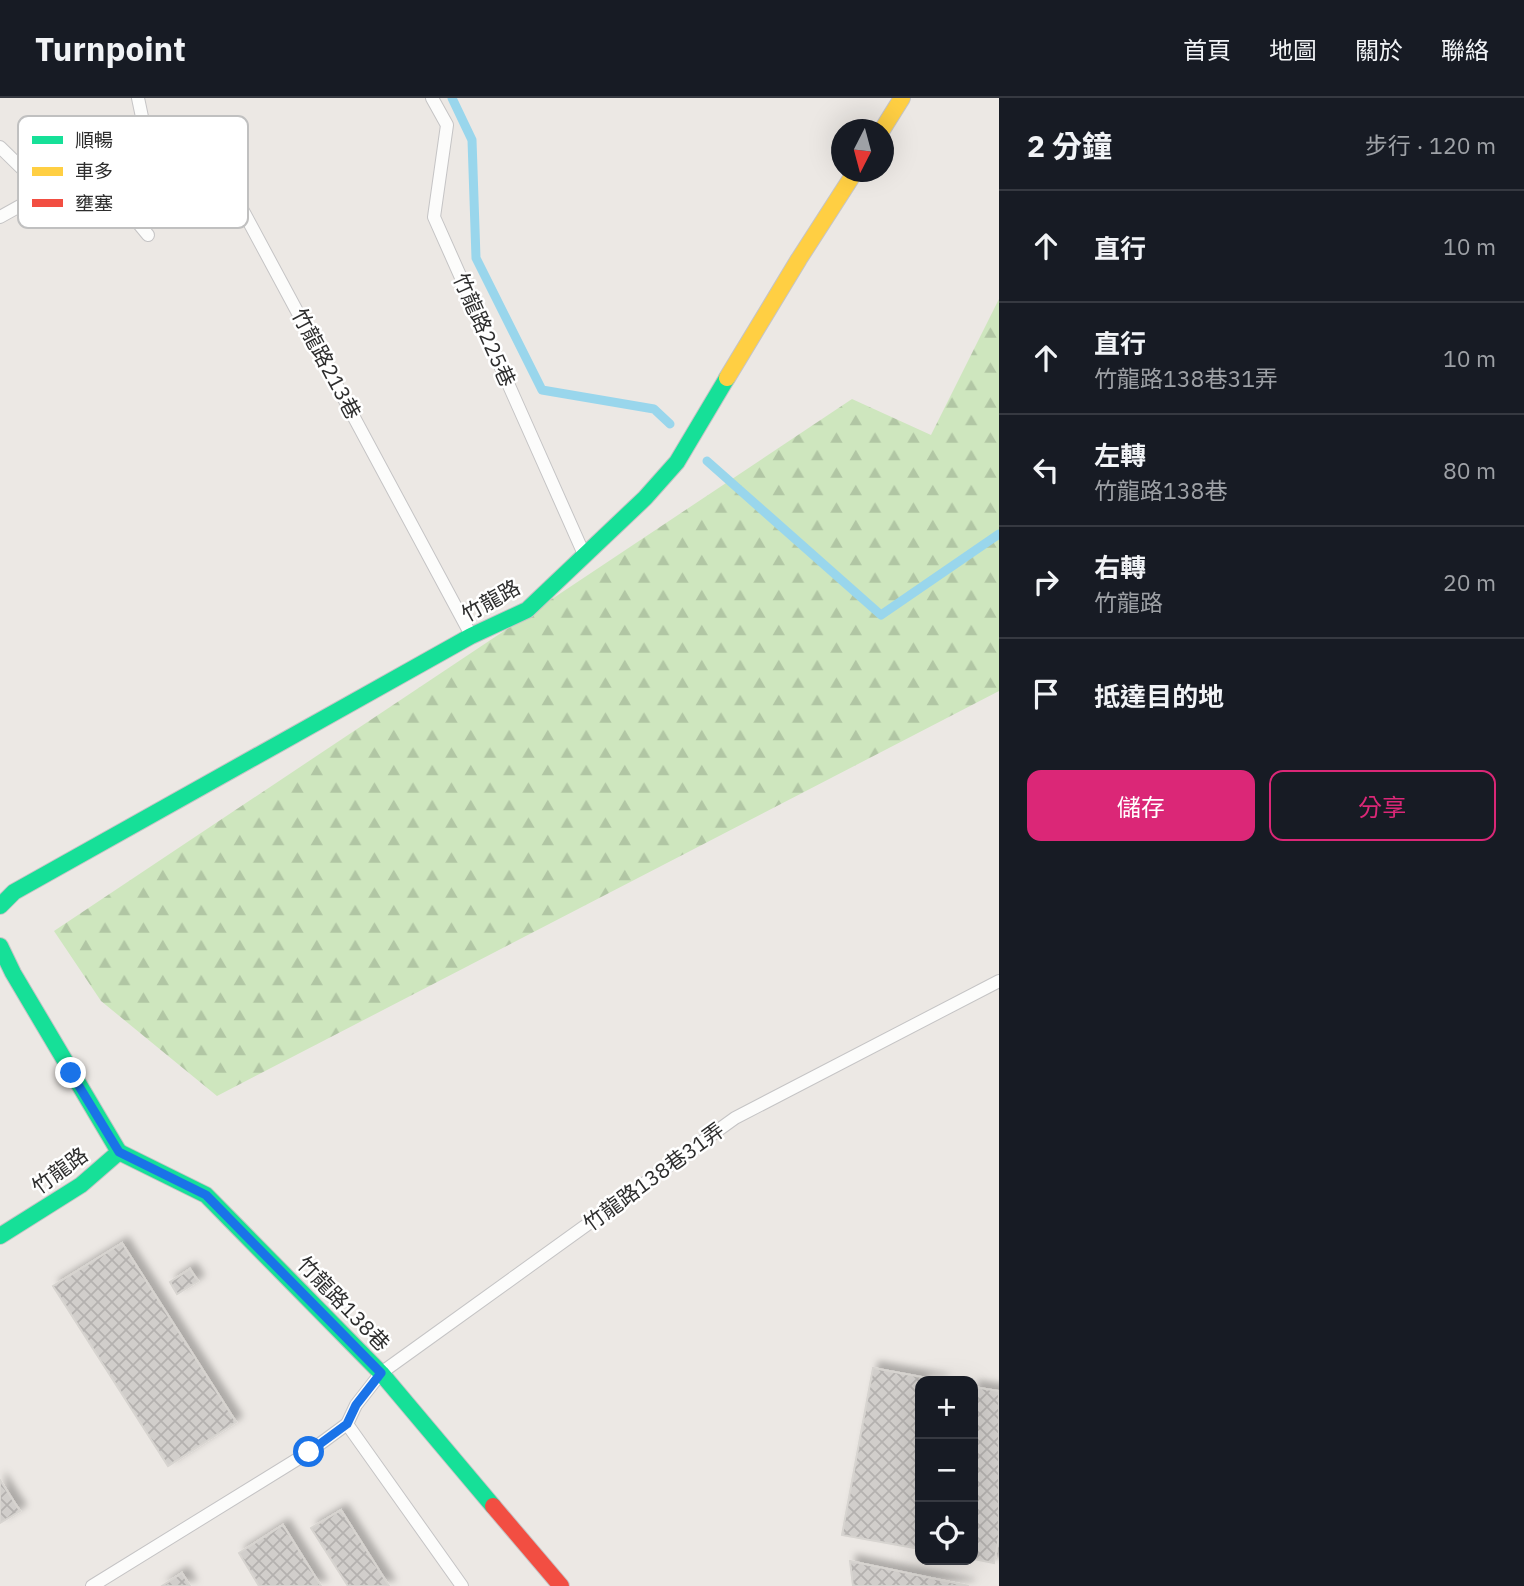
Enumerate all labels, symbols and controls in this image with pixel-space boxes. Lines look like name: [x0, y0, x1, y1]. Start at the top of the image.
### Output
text: Turnpoint: [35, 27, 186, 70]
text: 首頁: [1183, 34, 1231, 66]
text: 地圖: [1269, 34, 1317, 66]
text: 關於: [1355, 34, 1403, 66]
text: 聯絡: [1441, 34, 1489, 66]
legend: [18, 116, 248, 228]
north arrow: [831, 119, 894, 182]
text: 2 分鐘: [1027, 126, 1112, 165]
text: 順暢: [75, 128, 113, 152]
text: 步行 · 120 m: [1365, 130, 1496, 160]
text: 車多: [75, 159, 113, 183]
text: 壅塞: [75, 191, 113, 215]
icon: ahead: [1027, 227, 1065, 265]
text: 直行: [1094, 231, 1146, 265]
text: 10 m: [1443, 231, 1496, 261]
street label: 竹龍路225巷: [447, 268, 522, 391]
street label: 竹龍路213巷: [286, 303, 368, 424]
text: 直行: [1094, 326, 1146, 360]
icon: ahead: [1027, 339, 1065, 377]
text: 10 m: [1443, 343, 1496, 373]
text: 竹龍路138巷31弄: [1094, 363, 1278, 393]
text: 左轉: [1094, 438, 1146, 472]
icon: left: [1027, 451, 1065, 489]
text: 80 m: [1443, 455, 1496, 485]
text: 竹龍路138巷: [1094, 475, 1227, 505]
text: 右轉: [1094, 550, 1146, 584]
icon: right: [1027, 563, 1065, 601]
text: 20 m: [1443, 567, 1496, 597]
street label: 竹龍路: [456, 573, 525, 628]
text: 竹龍路: [1094, 587, 1163, 617]
icon: arrive: [1027, 675, 1065, 713]
text: 抵達目的地: [1094, 679, 1224, 713]
button: 儲存: [1027, 770, 1255, 841]
button: 分享: [1269, 770, 1496, 841]
route end: [55, 1057, 86, 1088]
street label: 竹龍路138巷31弄: [577, 1115, 730, 1237]
street label: 竹龍路: [26, 1140, 93, 1200]
street label: 竹龍路138巷: [291, 1250, 396, 1357]
map controls: [915, 1376, 978, 1565]
button: +: [915, 1376, 978, 1439]
route start: [293, 1436, 324, 1467]
button: −: [915, 1439, 978, 1502]
button: locate: [915, 1502, 978, 1565]

